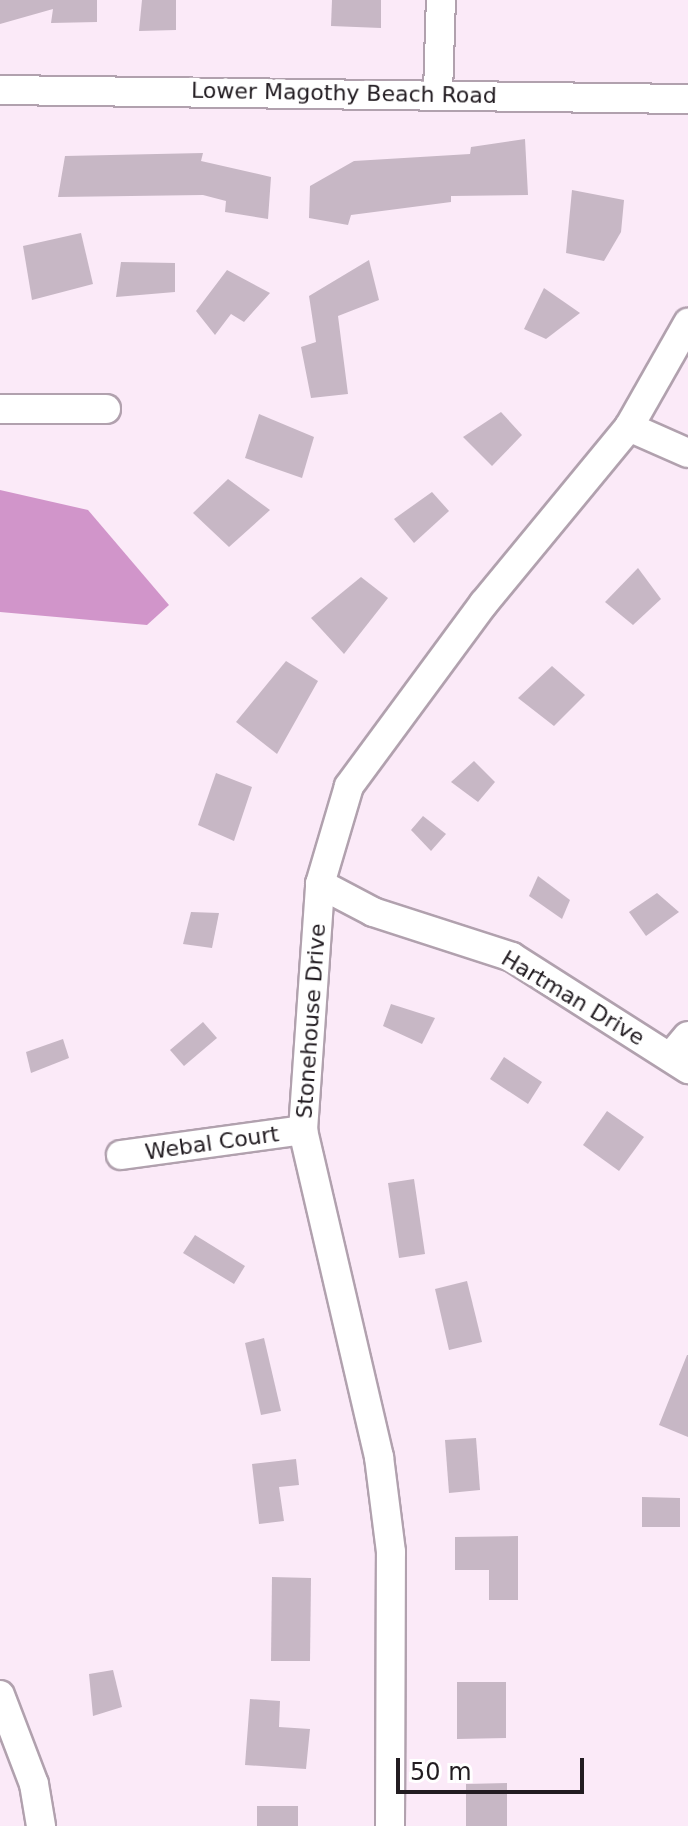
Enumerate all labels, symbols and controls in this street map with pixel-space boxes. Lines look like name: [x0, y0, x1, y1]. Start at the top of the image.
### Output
street label: Lower Magothy Beach Road: [191, 77, 497, 109]
street label: Stonehouse Drive: [291, 923, 331, 1119]
street label: Hartman Drive: [497, 945, 649, 1051]
street label: Webal Court: [143, 1121, 281, 1165]
scale bar: [400, 1742, 588, 1792]
text: 50 m: [410, 1758, 472, 1786]

